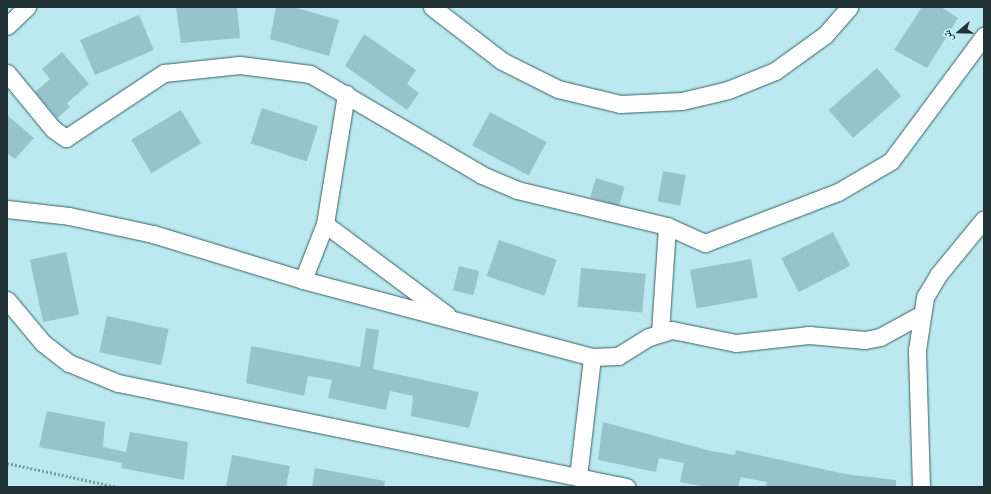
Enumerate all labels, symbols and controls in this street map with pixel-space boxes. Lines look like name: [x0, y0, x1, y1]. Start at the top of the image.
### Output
north arrow: [939, 12, 979, 52]
text: ش: [938, 28, 957, 44]

